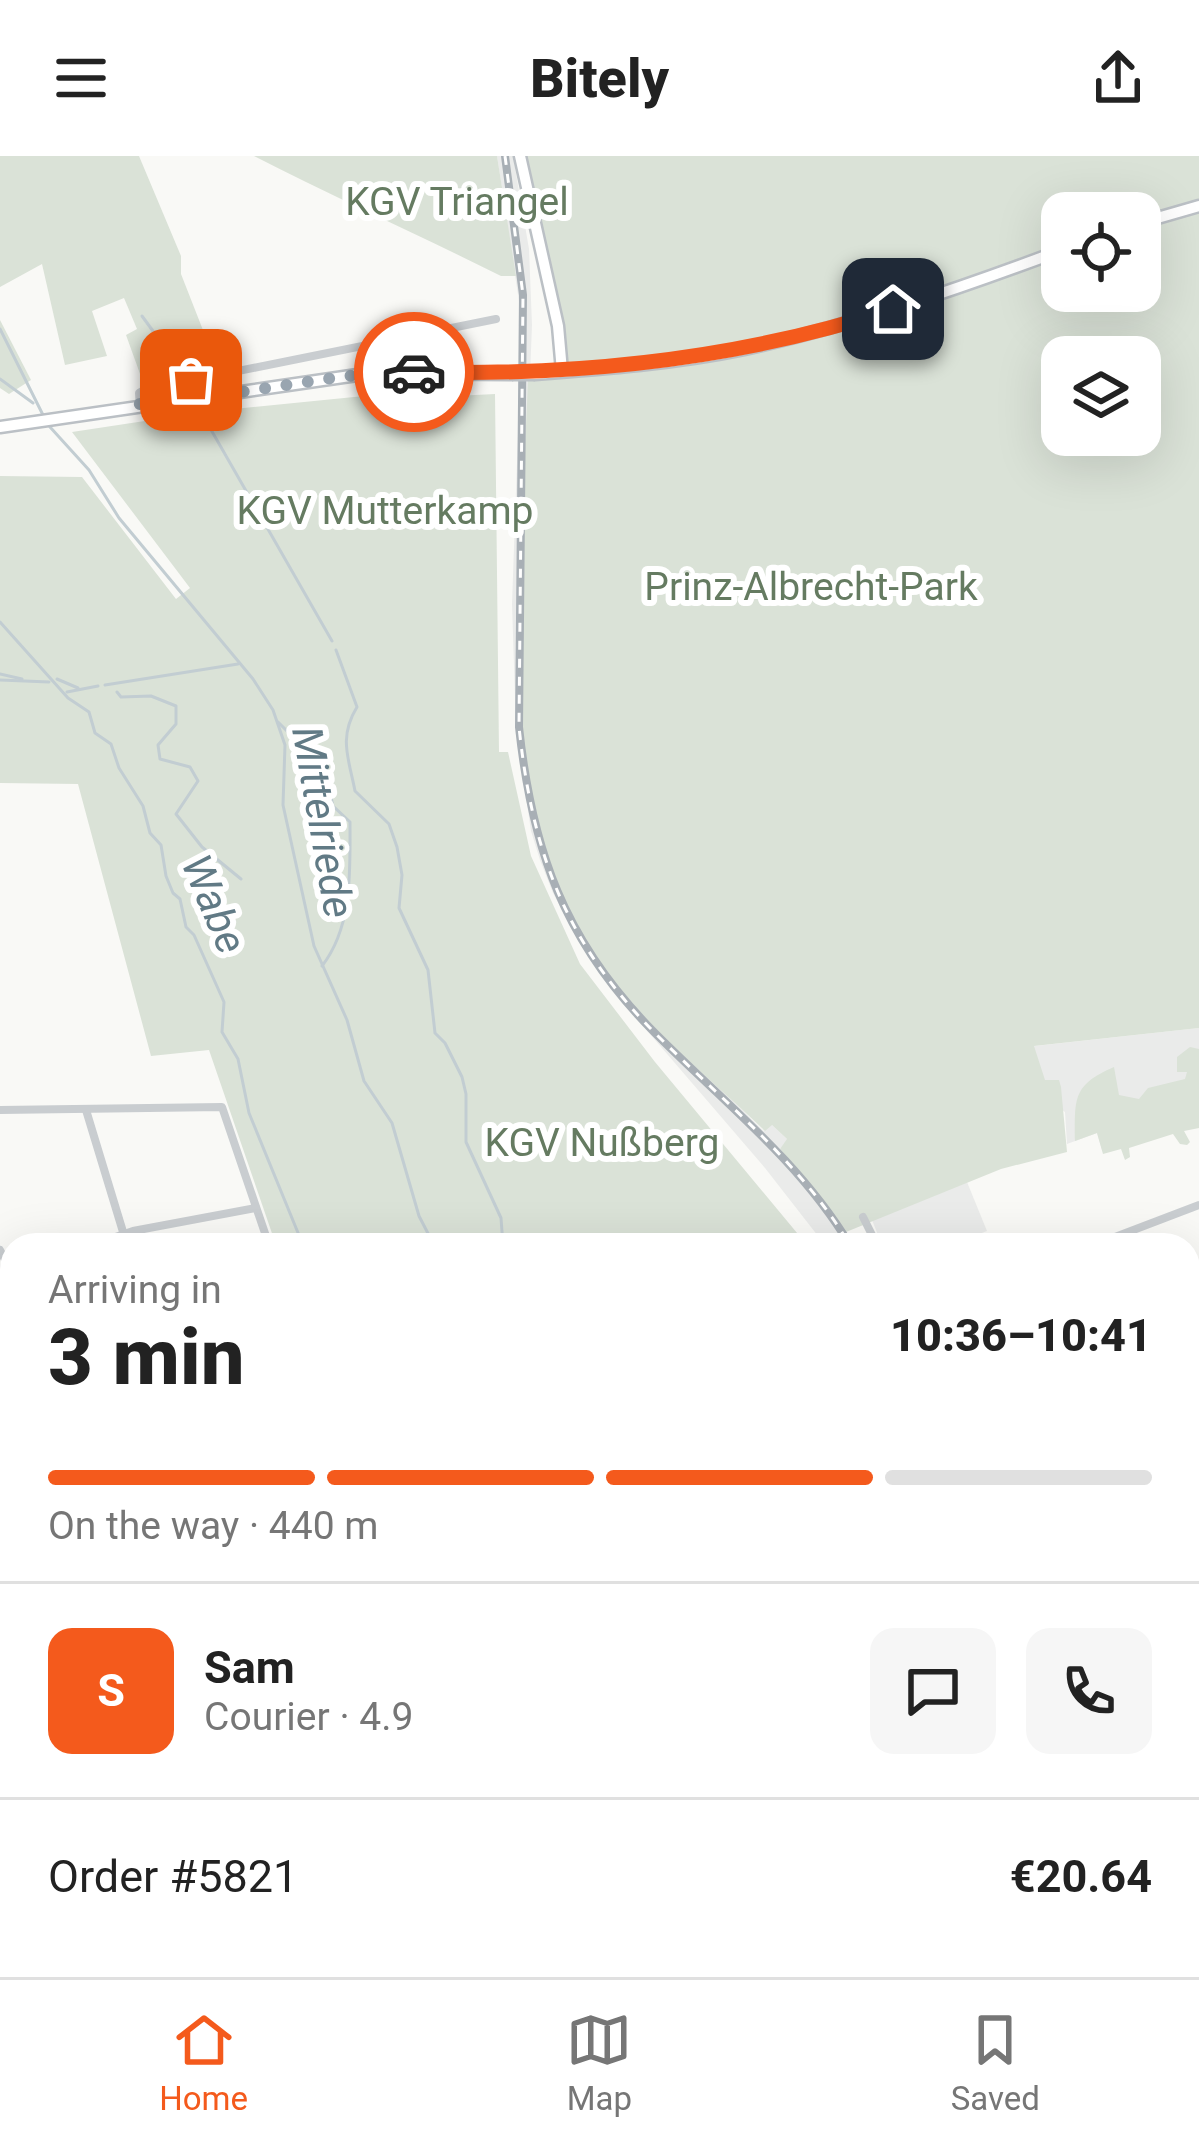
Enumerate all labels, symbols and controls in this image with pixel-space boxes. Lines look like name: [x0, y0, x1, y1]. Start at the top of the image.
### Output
icon: menu: [48, 45, 114, 111]
icon: share: [1085, 45, 1151, 111]
text: Bitely: [530, 47, 669, 110]
park label: KGV Triangel: [345, 179, 569, 225]
map controls: [1041, 192, 1161, 456]
button: locate: [1041, 192, 1161, 312]
pin: [842, 258, 944, 360]
icon: home: [860, 276, 926, 342]
courier: [354, 312, 474, 432]
pin: [140, 329, 242, 431]
button: layers: [1041, 336, 1161, 456]
icon: car: [381, 339, 447, 405]
icon: bag: [158, 347, 224, 413]
park label: KGV Mutterkamp: [237, 488, 534, 534]
park label: Prinz-Albrecht-Park: [644, 564, 978, 610]
water label: Mittelriede: [282, 722, 364, 922]
water label: Wabe: [171, 847, 257, 961]
park label: KGV Nußberg: [485, 1120, 719, 1166]
text: Arriving in: [48, 1267, 222, 1313]
text: 10:36–10:41: [890, 1309, 1152, 1362]
text: 3 min: [48, 1312, 245, 1403]
text: On the way · 440 m: [48, 1503, 379, 1549]
button: chat: [870, 1628, 996, 1754]
button: phone: [1026, 1628, 1152, 1754]
text: Sam: [204, 1641, 295, 1694]
text: S: [97, 1664, 125, 1717]
text: Courier · 4.9: [204, 1694, 413, 1740]
text: Order #5821: [48, 1850, 298, 1903]
text: €20.64: [1010, 1850, 1152, 1903]
tab: Home: [159, 2007, 248, 2118]
tab: Map: [566, 2007, 632, 2118]
tab: Saved: [951, 2007, 1040, 2118]

